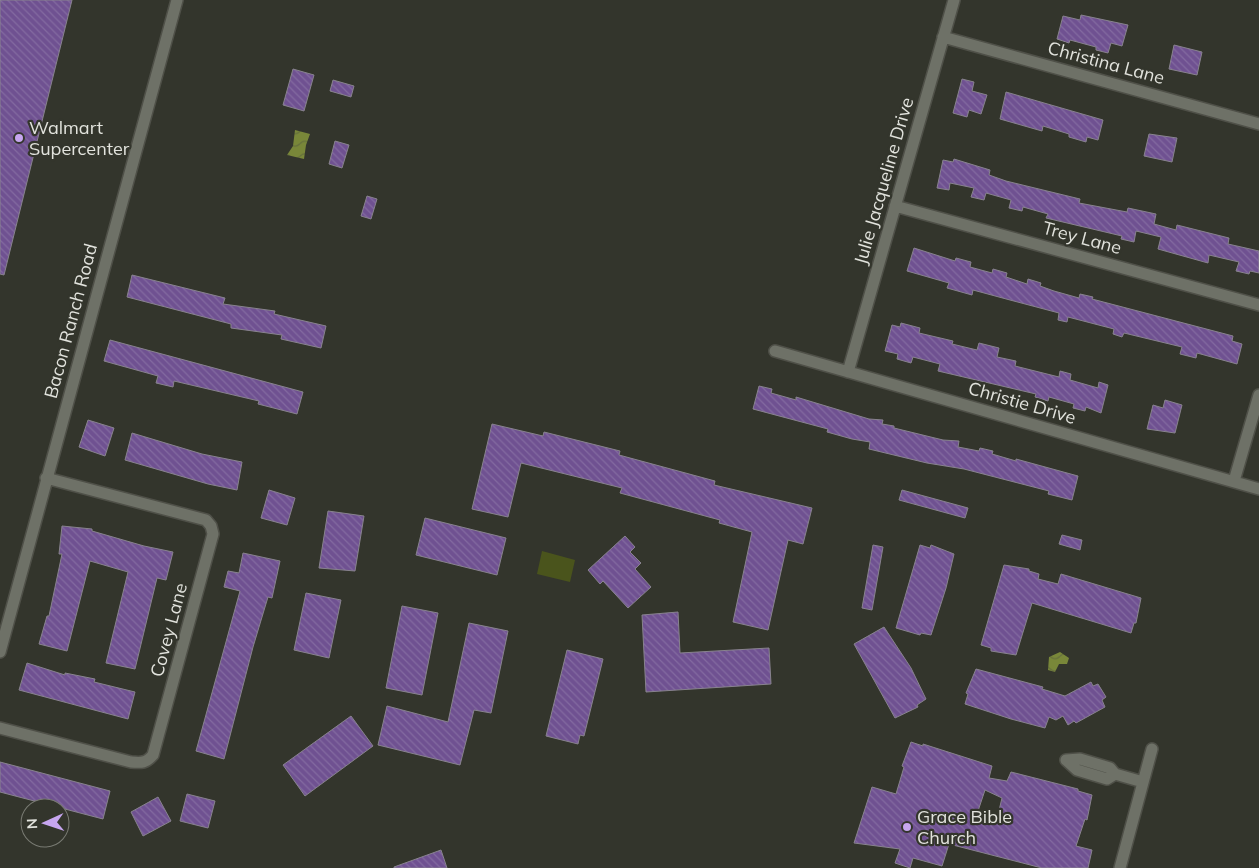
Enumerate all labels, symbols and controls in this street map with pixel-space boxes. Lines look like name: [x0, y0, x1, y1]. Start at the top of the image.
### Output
street label: Christina Lane: [1045, 36, 1167, 89]
street label: Julie Jacqueline Drive: [849, 95, 918, 267]
place label: Walmart Supercenter: [29, 116, 130, 160]
marker: Walmart Supercenter: [13, 132, 25, 144]
street label: Trey Lane: [1040, 216, 1124, 259]
street label: Bacon Ranch Road: [39, 241, 102, 401]
street label: Christie Drive: [966, 376, 1079, 429]
street label: Covey Lane: [145, 580, 192, 679]
north arrow: [20, 798, 70, 848]
place label: Grace Bible Church: [917, 805, 1012, 849]
text: N: [23, 818, 41, 829]
marker: Grace Bible Church: [901, 821, 913, 833]

